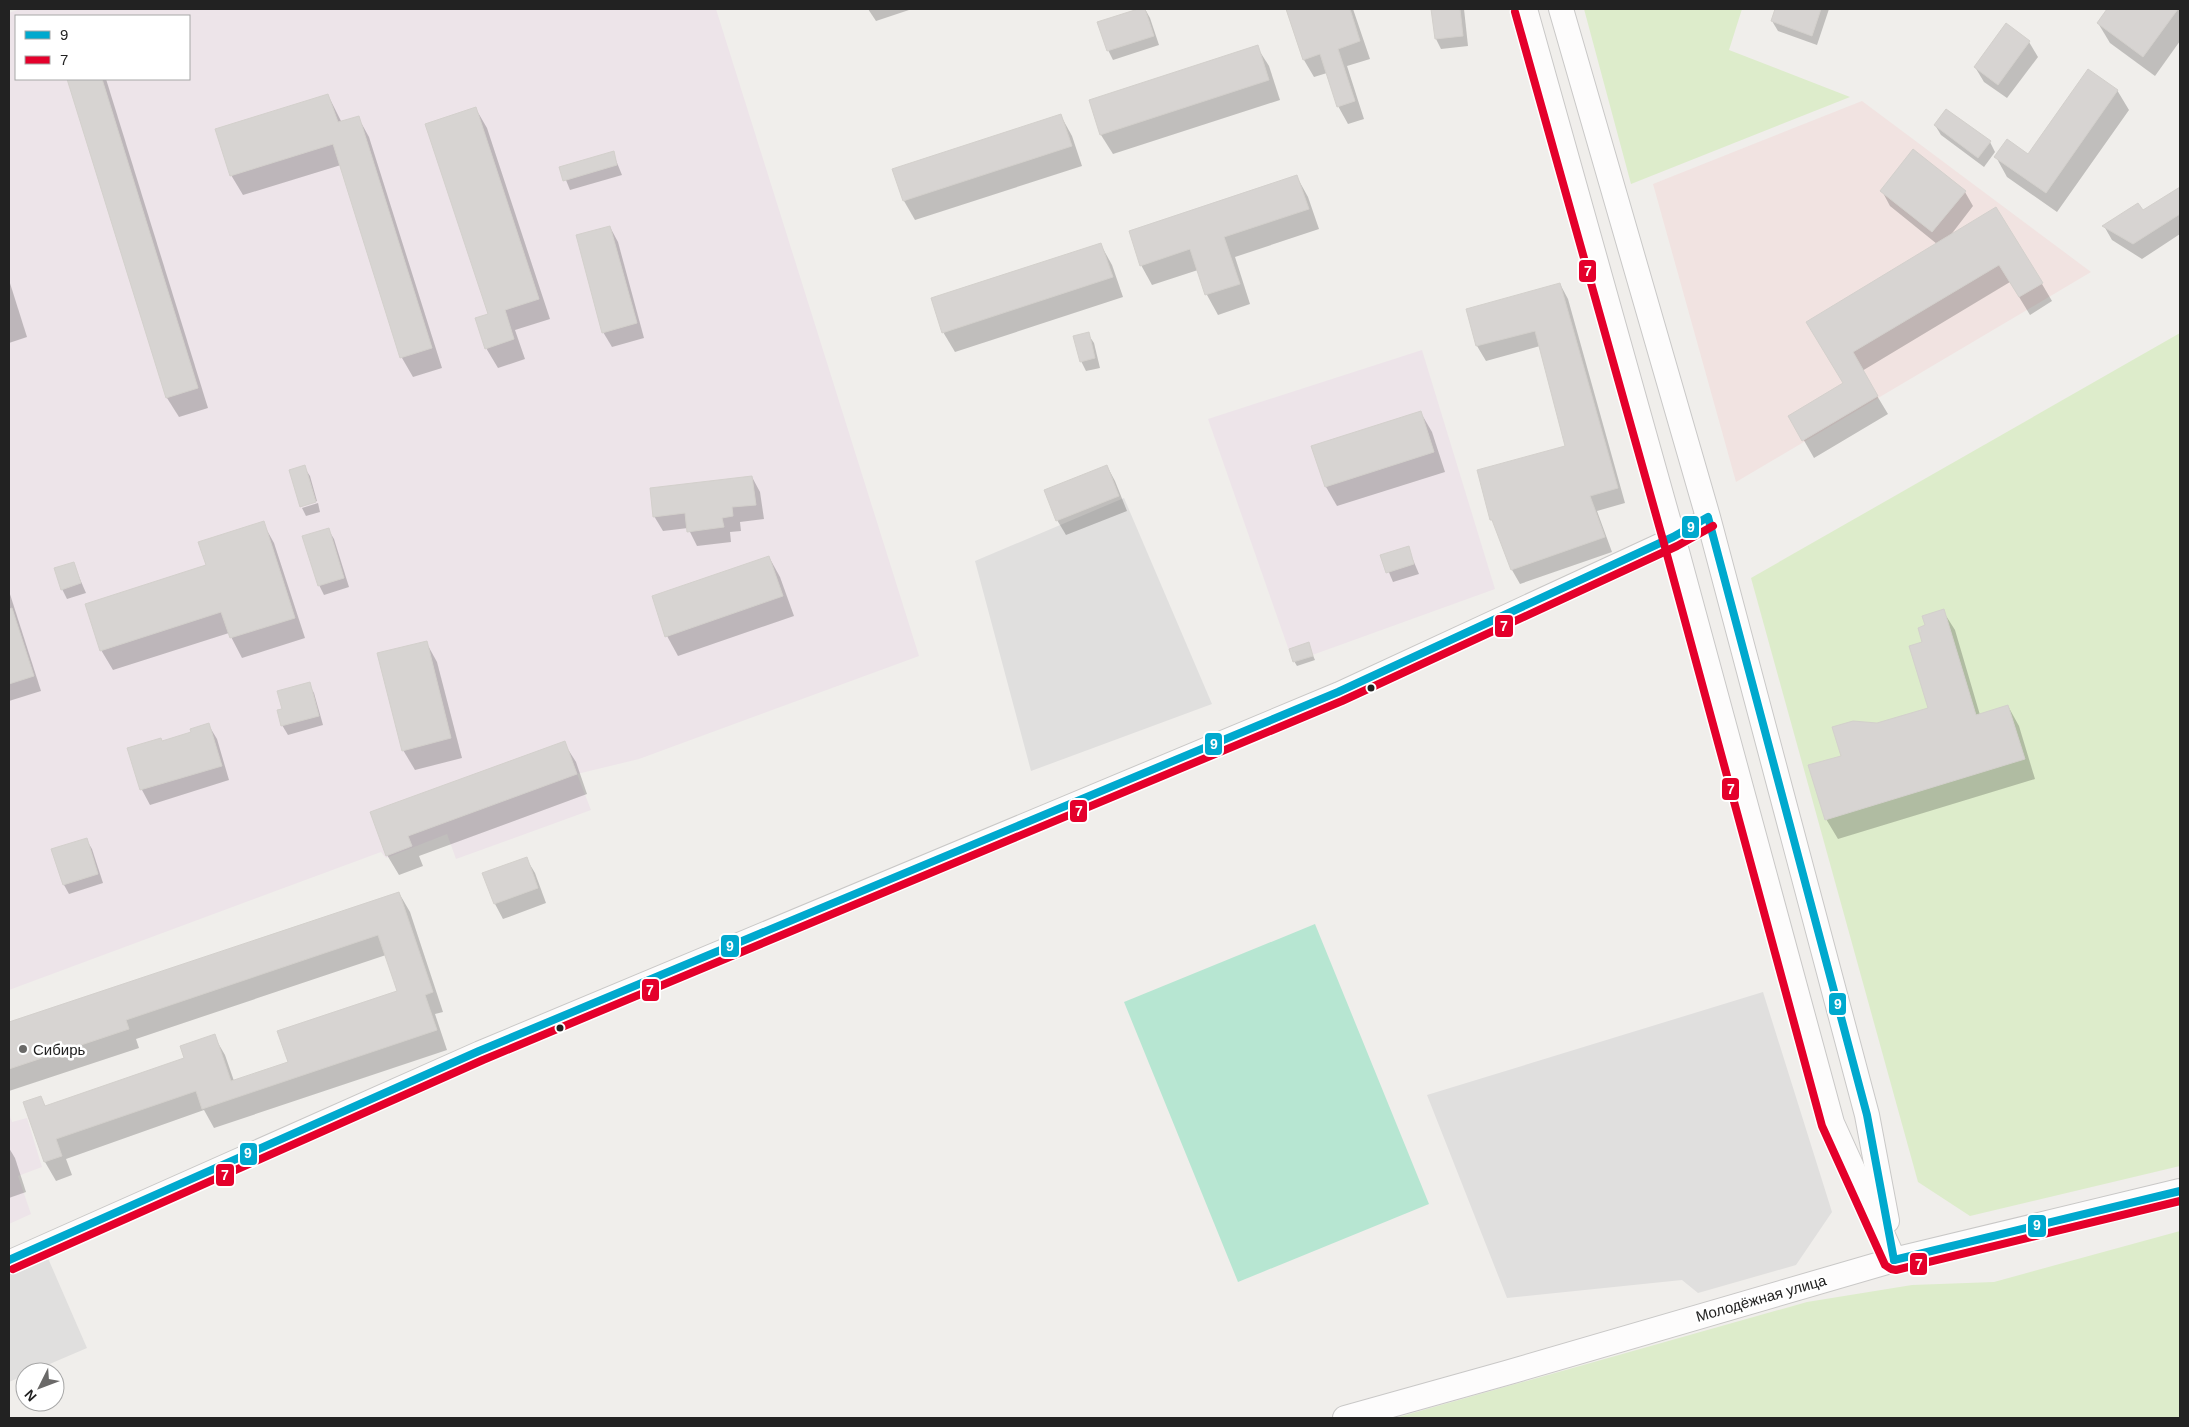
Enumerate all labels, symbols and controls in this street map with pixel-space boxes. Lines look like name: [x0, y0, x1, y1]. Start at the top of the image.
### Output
legend: [15, 15, 190, 80]
text: 9: [60, 26, 68, 43]
text: 7: [60, 51, 68, 68]
line badge: 7: [1578, 259, 1597, 283]
text: 7: [1584, 263, 1592, 279]
line badge: 9: [1681, 515, 1700, 539]
text: 9: [1687, 519, 1695, 535]
line badge: 7: [1494, 614, 1514, 638]
text: 7: [1500, 618, 1508, 634]
unlabelled marker: [1366, 683, 1376, 693]
line badge: 9: [1204, 732, 1223, 756]
text: 9: [1210, 736, 1218, 752]
line badge: 7: [1721, 777, 1740, 801]
text: 7: [1727, 781, 1735, 797]
line badge: 7: [1069, 799, 1088, 823]
text: 7: [1075, 803, 1083, 819]
line badge: 9: [720, 934, 740, 958]
text: 9: [726, 938, 734, 954]
line badge: 7: [641, 978, 660, 1002]
text: 7: [646, 982, 654, 998]
line badge: 9: [1828, 992, 1847, 1016]
text: 9: [1834, 996, 1842, 1012]
unlabelled marker: [555, 1023, 565, 1033]
place label: Сибирь: [33, 1041, 86, 1058]
marker: Сибирь: [17, 1043, 29, 1055]
line badge: 9: [239, 1142, 258, 1166]
text: 9: [244, 1145, 252, 1161]
line badge: 7: [215, 1163, 235, 1187]
text: 7: [221, 1167, 229, 1183]
line badge: 9: [2027, 1214, 2047, 1238]
text: 9: [2033, 1217, 2041, 1233]
line badge: 7: [1909, 1252, 1928, 1276]
text: 7: [1915, 1256, 1923, 1272]
street label: Молодёжная улица: [1694, 1271, 1829, 1325]
north arrow: [15, 1362, 65, 1412]
text: N: [21, 1387, 40, 1405]

